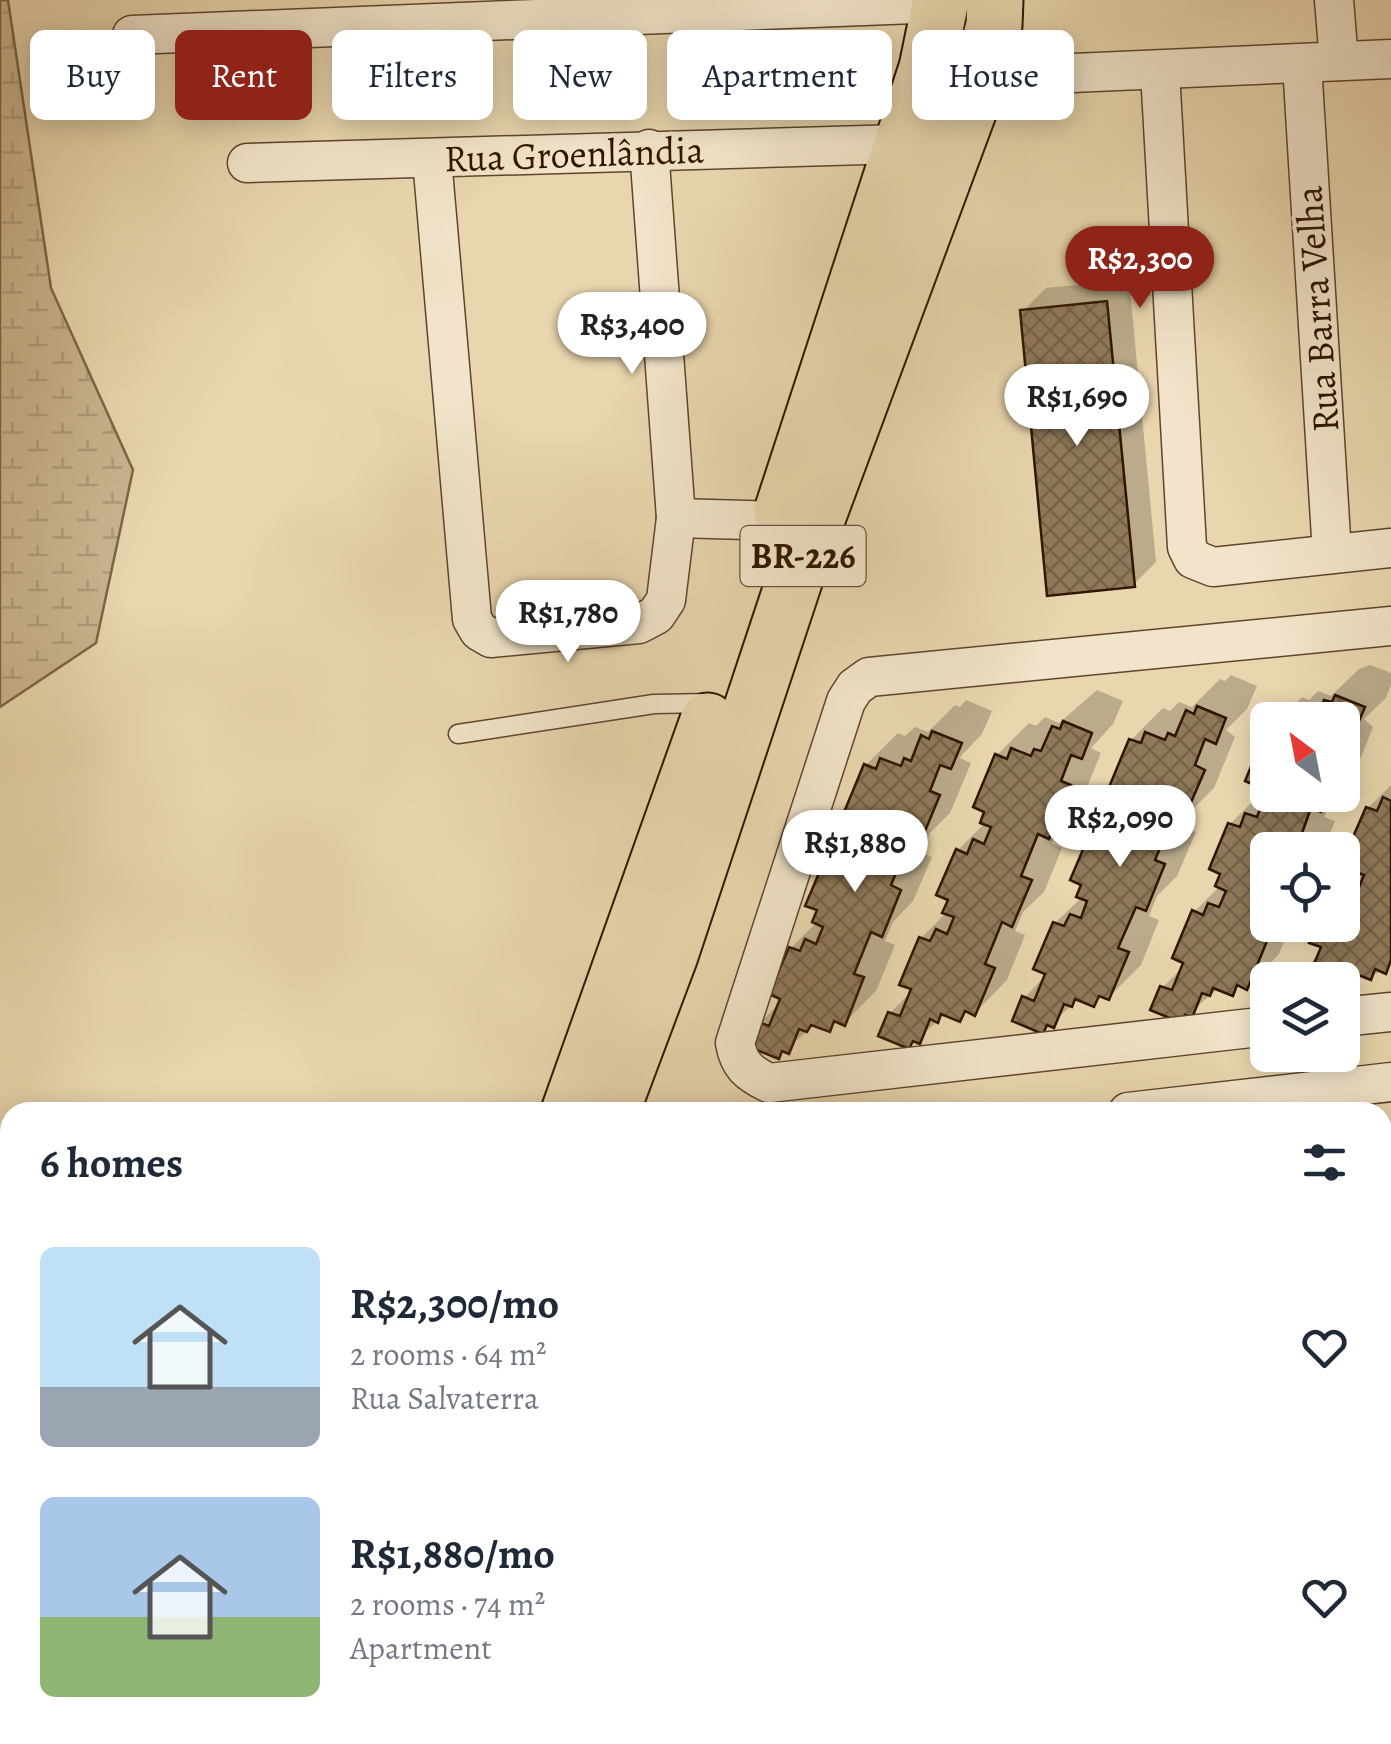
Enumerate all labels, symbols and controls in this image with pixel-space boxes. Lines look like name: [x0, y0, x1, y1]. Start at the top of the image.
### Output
chip: Buy: [30, 30, 155, 120]
chip: Rent: [175, 30, 312, 120]
chip: Filters: [332, 30, 493, 120]
chip: New: [513, 30, 647, 120]
chip: Apartment: [667, 30, 892, 120]
chip: House: [912, 30, 1074, 120]
street label: Rua Groenlândia: [443, 123, 705, 185]
street label: Rua Barra Velha: [1282, 184, 1352, 434]
pin: R$2,300: [1048, 226, 1232, 311]
text: R$2,300: [1087, 236, 1193, 280]
pin: R$3,400: [540, 292, 724, 377]
text: R$3,400: [579, 302, 685, 346]
pin: R$1,690: [985, 364, 1169, 449]
text: R$1,690: [1026, 374, 1128, 418]
road number: BR-226: [740, 526, 866, 586]
pin: R$1,780: [476, 580, 660, 665]
text: R$1,780: [518, 590, 618, 634]
north arrow: [1250, 702, 1360, 812]
map controls: [1250, 702, 1360, 1072]
pin: R$2,090: [1028, 785, 1212, 870]
text: R$2,090: [1067, 795, 1173, 839]
pin: R$1,880: [763, 810, 947, 895]
text: R$1,880: [804, 820, 906, 864]
button: locate: [1250, 832, 1360, 942]
button: layers: [1250, 962, 1360, 1072]
text: 6 homes: [40, 1134, 183, 1191]
icon: filters: [1297, 1135, 1352, 1190]
text: R$2,300/mo: [350, 1275, 559, 1332]
icon: home: [120, 1287, 240, 1407]
icon: heart: [1297, 1320, 1352, 1375]
text: 2 rooms · 64 m²: [350, 1332, 547, 1376]
text: Rua Salvaterra: [350, 1376, 539, 1420]
text: R$1,880/mo: [350, 1525, 555, 1582]
icon: home: [120, 1537, 240, 1657]
icon: heart: [1297, 1570, 1352, 1625]
text: 2 rooms · 74 m²: [350, 1582, 545, 1626]
text: Apartment: [350, 1626, 492, 1670]

